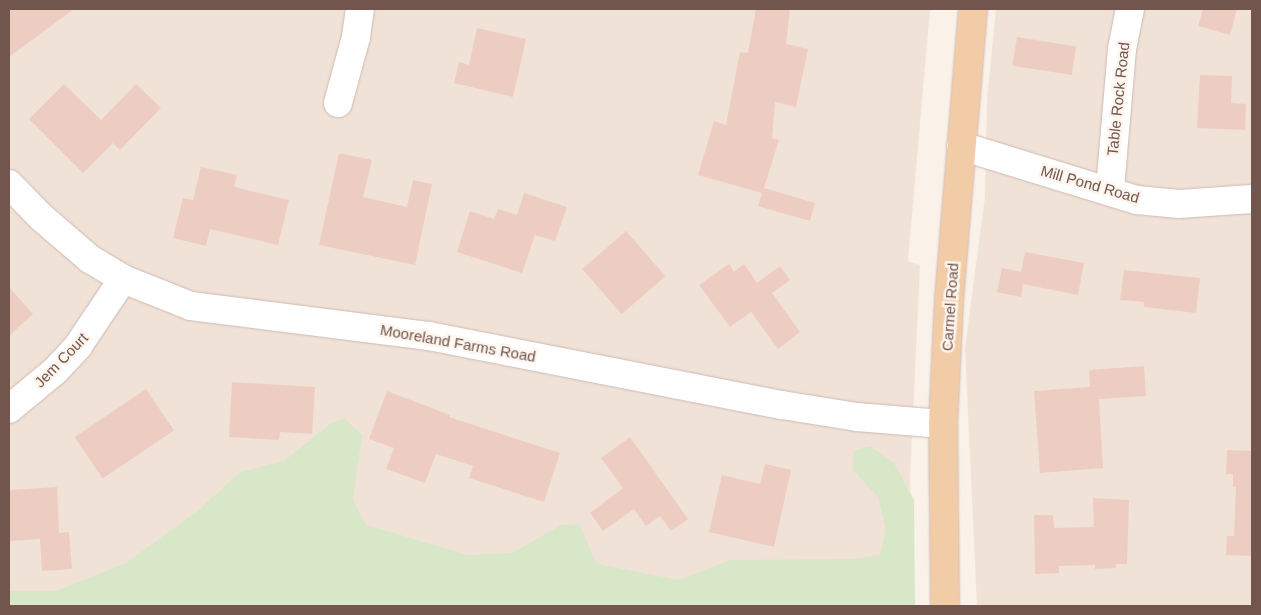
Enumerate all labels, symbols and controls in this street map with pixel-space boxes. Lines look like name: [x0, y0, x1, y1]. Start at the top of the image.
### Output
street label: Table Rock Road: [1103, 41, 1133, 157]
street label: Mill Pond Road: [1039, 161, 1141, 207]
street label: Carmel Road: [938, 262, 962, 352]
street label: Mooreland Farms Road: [379, 320, 537, 366]
street label: Jem Court: [30, 329, 92, 391]

